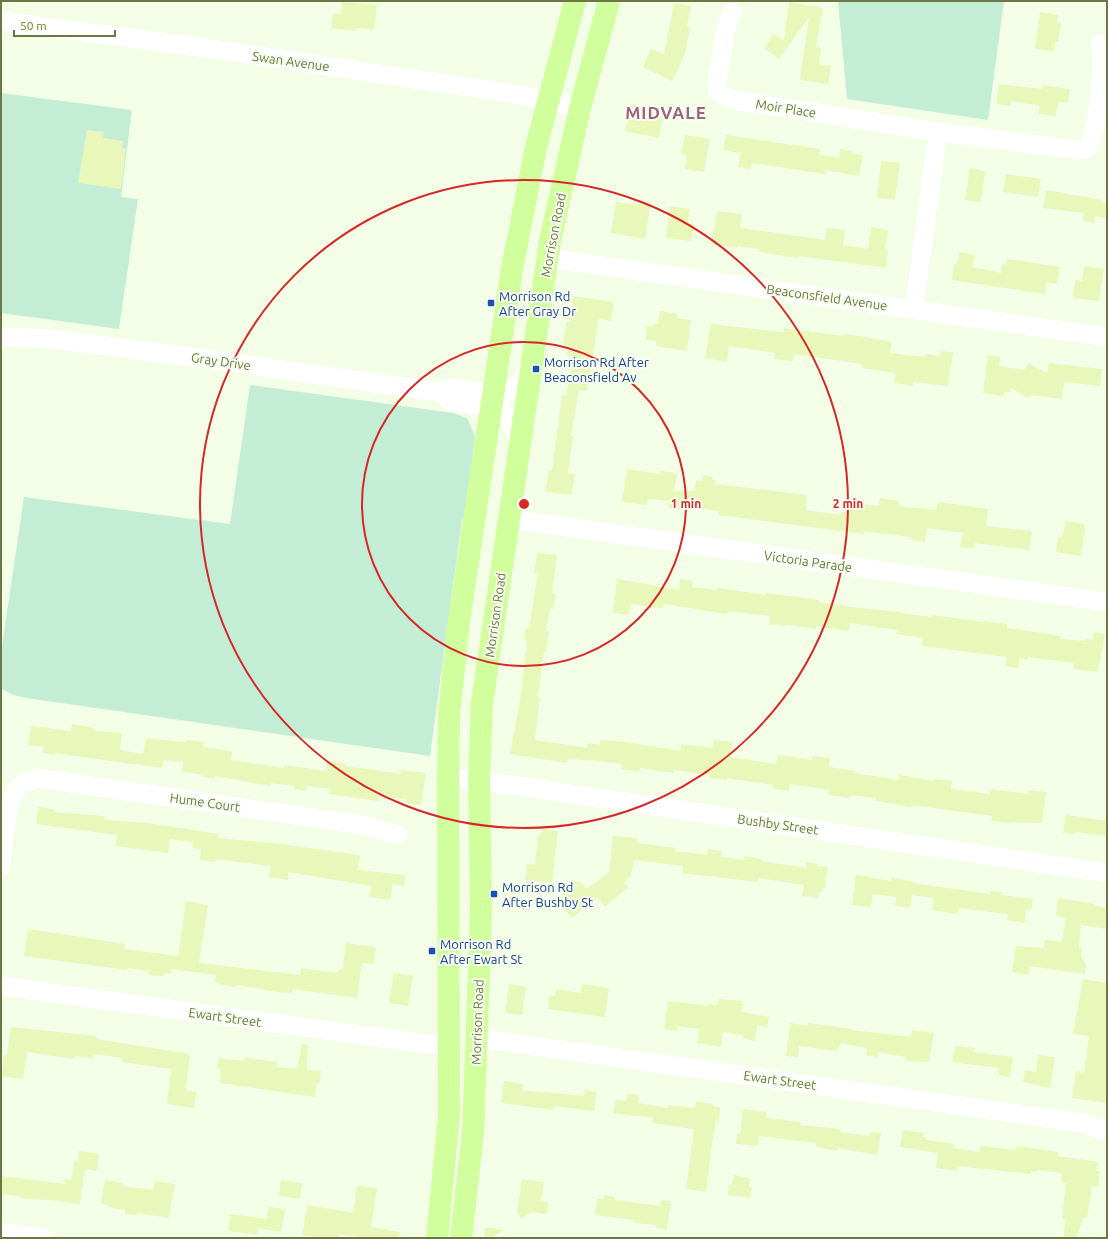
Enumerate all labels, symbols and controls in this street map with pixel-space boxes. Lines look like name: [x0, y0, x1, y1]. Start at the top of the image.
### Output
scale bar: [14, 12, 115, 38]
text: 50 m: [20, 19, 47, 32]
street label: Swan Avenue: [252, 49, 330, 73]
street label: Moir Place: [755, 96, 817, 120]
district label: MIDVALE: [625, 103, 707, 122]
street label: Morrison Road: [538, 192, 568, 278]
street label: Beaconsfield Avenue: [766, 282, 888, 312]
place label: Morrison Rd After Gray Dr: [499, 289, 576, 318]
marker: Morrison Rd After Gray Dr: [486, 298, 496, 308]
street label: Gray Drive: [190, 350, 252, 372]
place label: Morrison Rd After Beaconsfield Av: [544, 355, 649, 384]
marker: Morrison Rd After Beaconsfield Av: [531, 364, 541, 374]
centre of rings: [517, 497, 531, 511]
text: 1 min: [671, 497, 701, 510]
text: 2 min: [833, 497, 863, 510]
street label: Victoria Parade: [763, 548, 853, 574]
street label: Morrison Road: [482, 572, 508, 658]
street label: Hume Court: [169, 790, 241, 814]
street label: Bushby Street: [736, 811, 820, 837]
place label: Morrison Rd After Bushby St: [502, 880, 593, 909]
marker: Morrison Rd After Bushby St: [489, 889, 499, 899]
place label: Morrison Rd After Ewart St: [440, 937, 522, 966]
marker: Morrison Rd After Ewart St: [427, 946, 437, 956]
street label: Morrison Road: [469, 979, 485, 1065]
street label: Ewart Street: [188, 1005, 262, 1029]
street label: Ewart Street: [743, 1068, 817, 1092]

